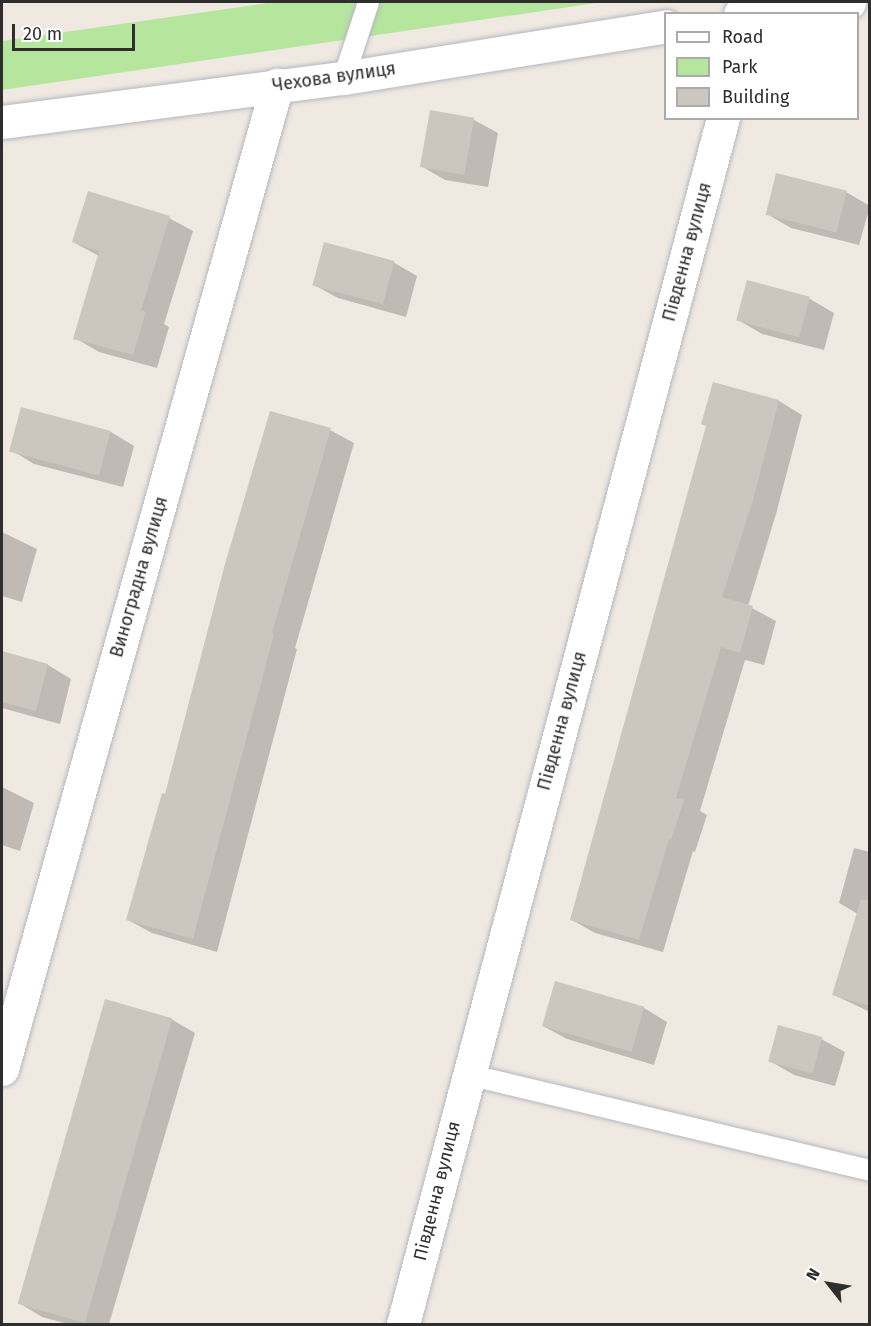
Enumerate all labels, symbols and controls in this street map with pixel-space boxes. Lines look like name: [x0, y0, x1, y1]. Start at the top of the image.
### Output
scale bar: [15, 12, 138, 50]
legend: [664, 12, 859, 120]
text: 20 m: [23, 23, 62, 45]
text: Road: [722, 26, 764, 48]
text: Park: [722, 56, 757, 78]
street label: Чехова вулиця: [271, 58, 397, 96]
text: Building: [722, 86, 789, 108]
street label: Південна вулиця: [658, 180, 716, 324]
street label: Виноградна вулиця: [106, 494, 172, 660]
street label: Південна вулиця: [533, 649, 591, 793]
street label: Південна вулиця: [409, 1119, 465, 1263]
north arrow: [799, 1254, 859, 1314]
text: N: [802, 1265, 824, 1284]

